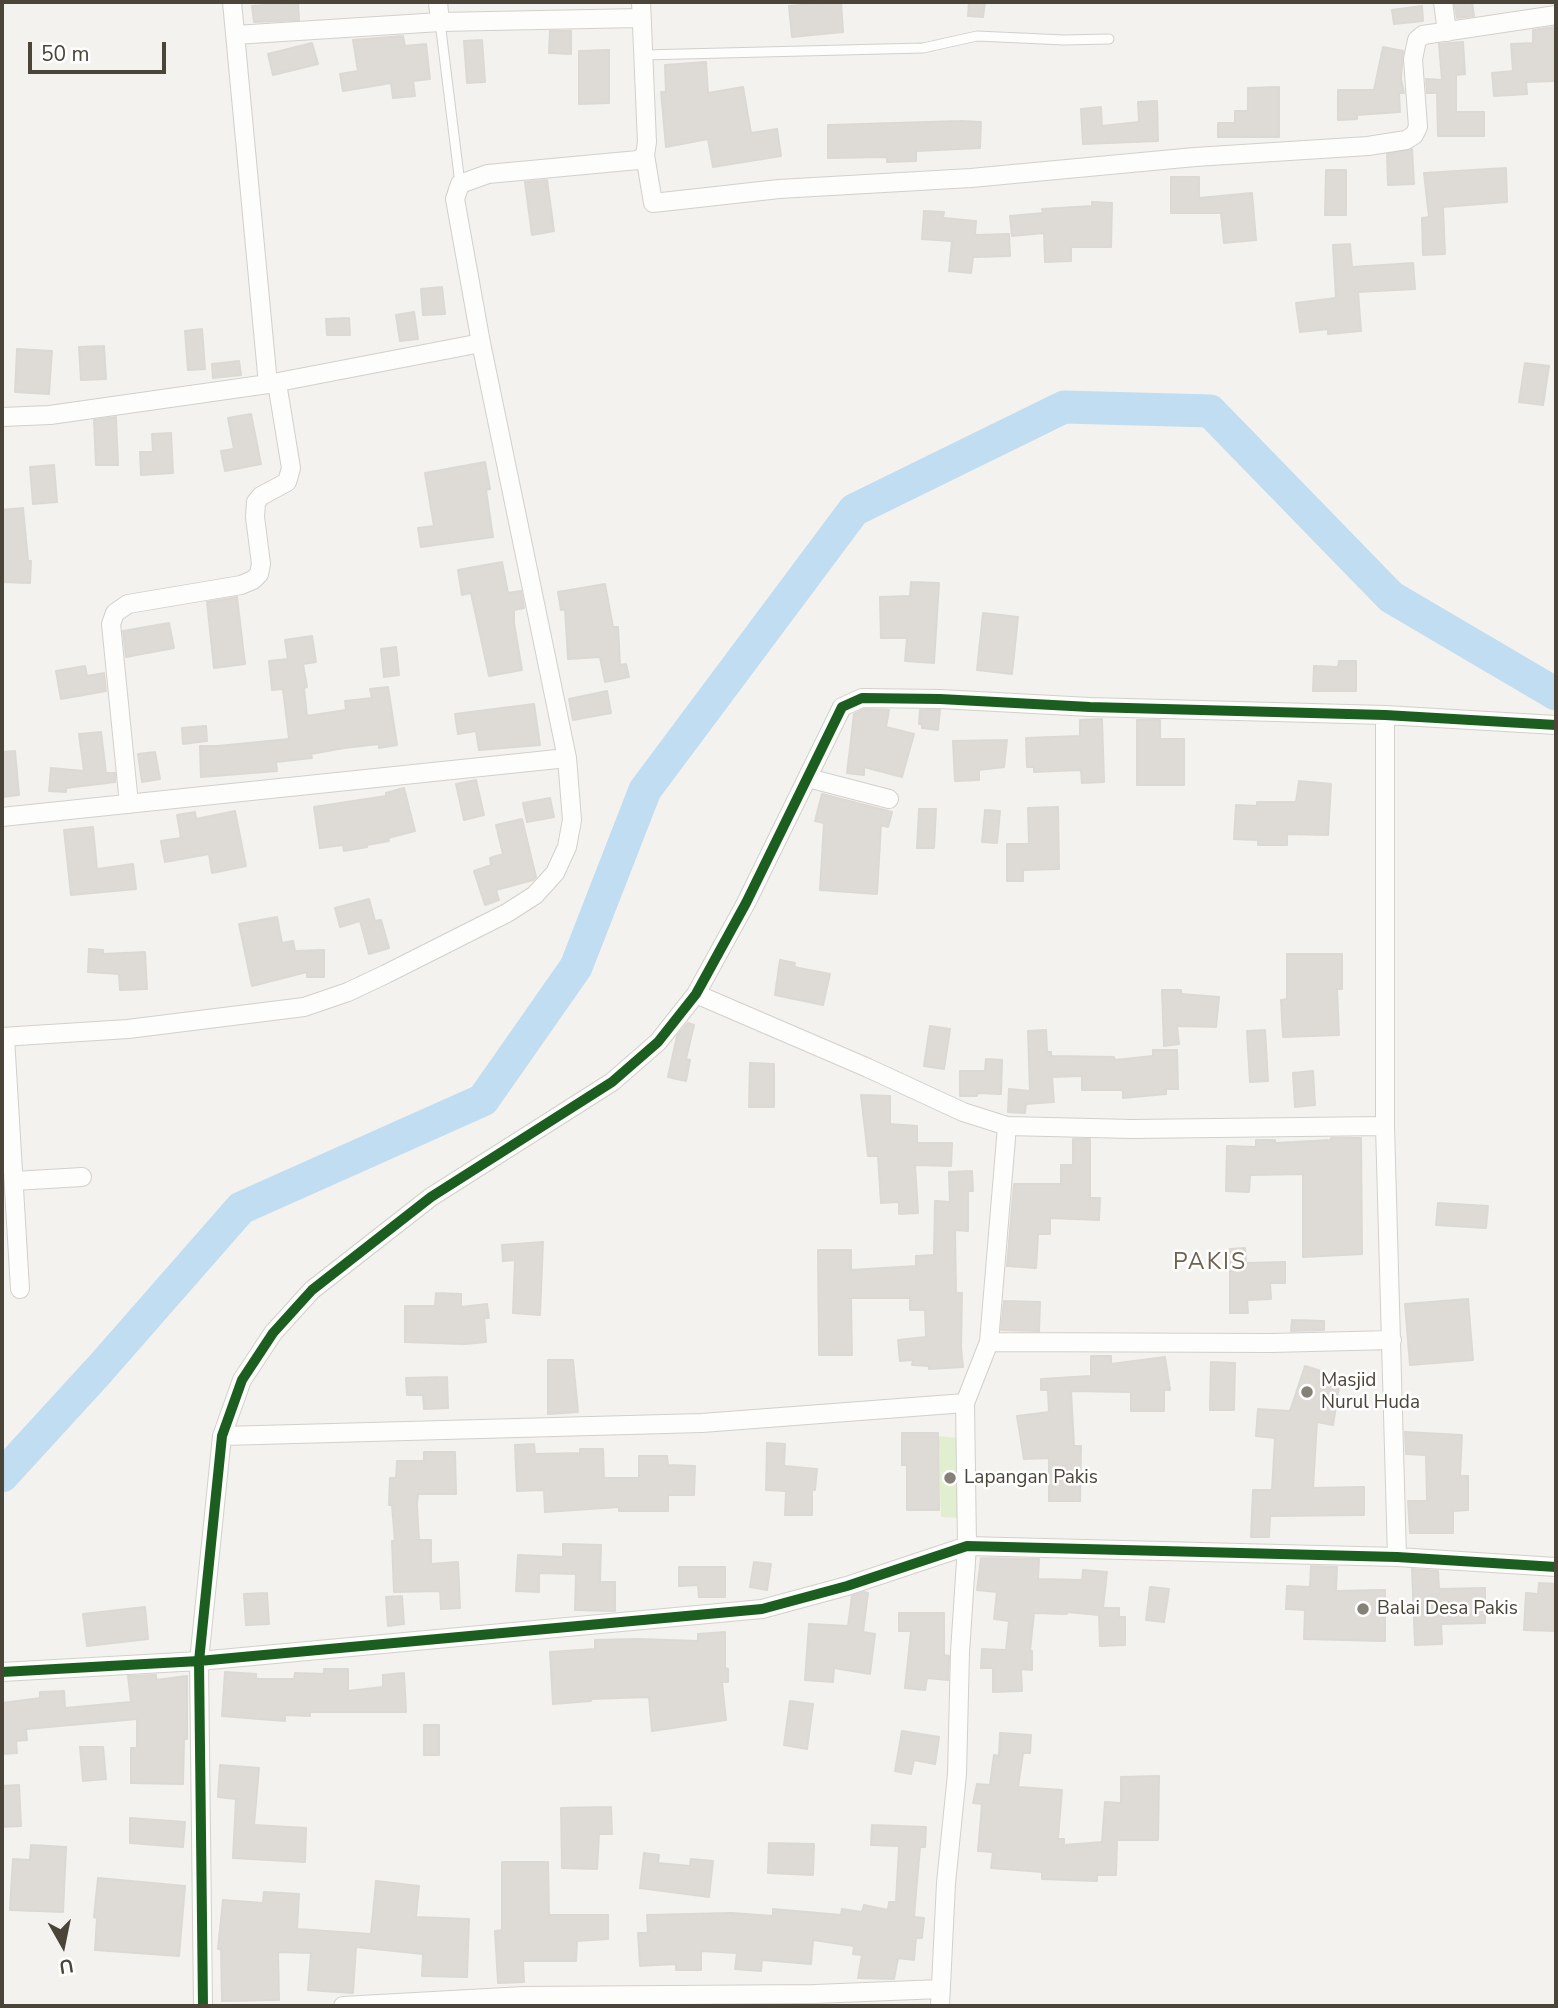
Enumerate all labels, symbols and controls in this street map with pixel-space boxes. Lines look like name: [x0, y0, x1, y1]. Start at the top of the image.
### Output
scale bar: [32, 28, 170, 72]
text: 50 m: [41, 40, 90, 68]
district label: PAKIS: [1174, 1249, 1246, 1277]
place label: Masjid Nurul Huda: [1321, 1370, 1420, 1414]
marker: Masjid Nurul Huda: [1299, 1384, 1315, 1400]
place label: Lapangan Pakis: [964, 1467, 1098, 1489]
marker: Lapangan Pakis: [942, 1470, 958, 1486]
place label: Balai Desa Pakis: [1377, 1598, 1518, 1620]
marker: Balai Desa Pakis: [1355, 1601, 1371, 1617]
north arrow: [28, 1910, 98, 1980]
text: U: [57, 1952, 75, 1980]

